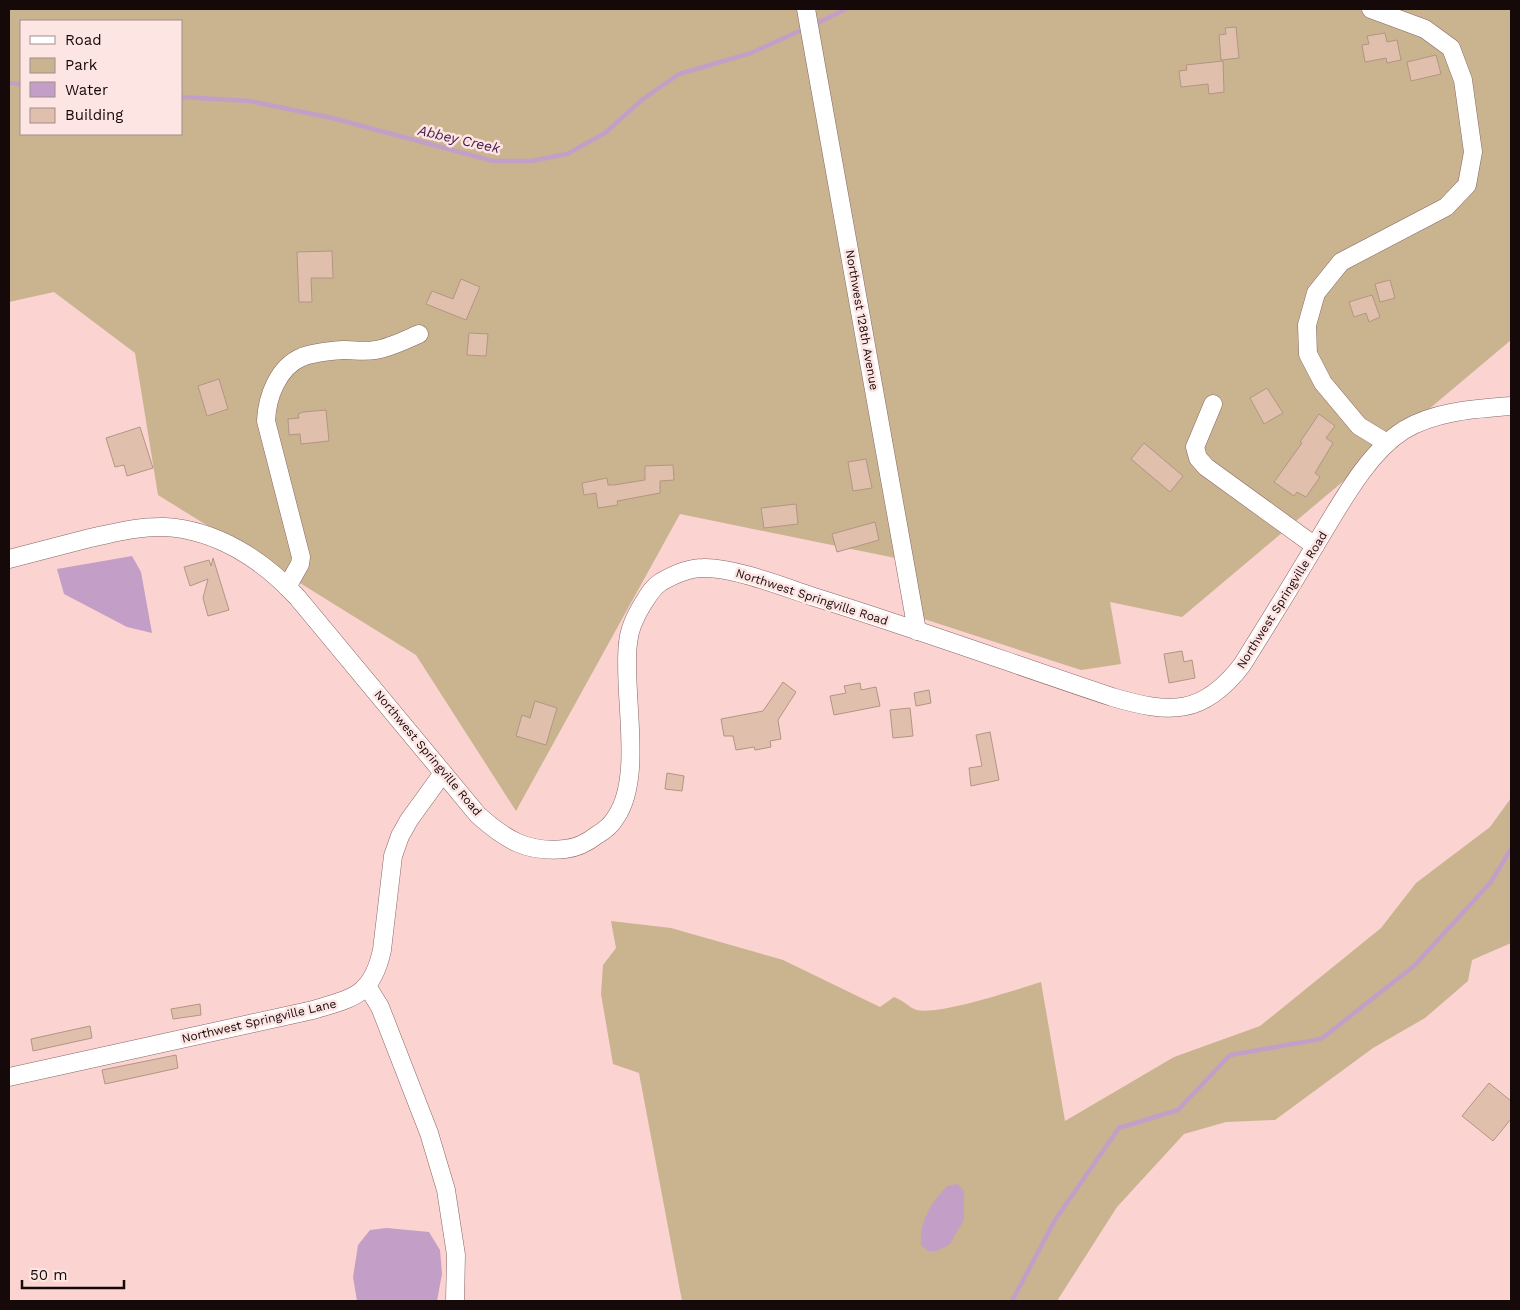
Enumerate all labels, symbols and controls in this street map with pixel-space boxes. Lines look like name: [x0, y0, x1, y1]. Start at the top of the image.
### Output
legend: [20, 20, 182, 135]
text: Road: [65, 31, 102, 49]
text: Park: [65, 56, 98, 74]
text: Water: [65, 81, 108, 99]
text: Building: [65, 106, 123, 124]
water label: Abbey Creek: [416, 122, 502, 156]
street label: Northwest 128th Avenue: [843, 249, 881, 391]
street label: Northwest Springville Road: [1234, 529, 1330, 671]
street label: Northwest Springville Road: [734, 566, 890, 628]
street label: Northwest Springville Road: [371, 688, 485, 818]
street label: Northwest Springville Lane: [180, 996, 338, 1046]
scale bar: [22, 1258, 125, 1290]
text: 50 m: [30, 1266, 67, 1284]

